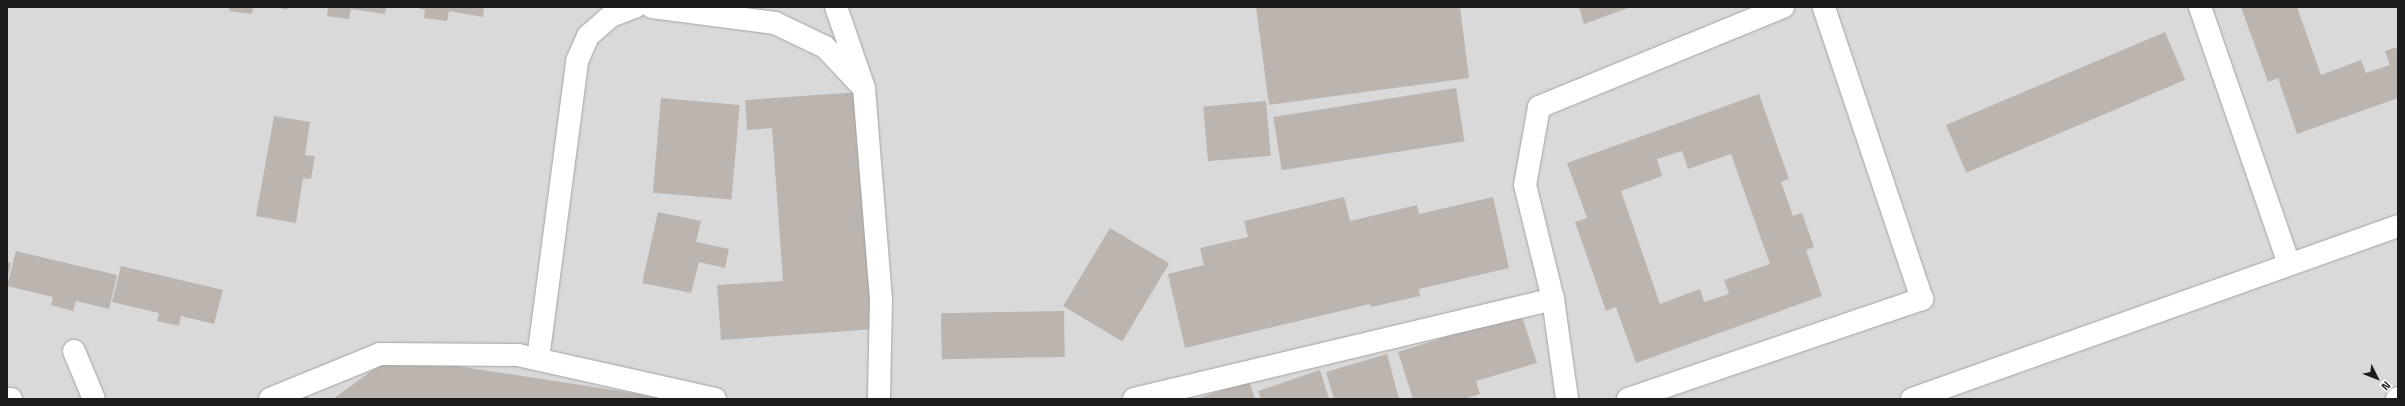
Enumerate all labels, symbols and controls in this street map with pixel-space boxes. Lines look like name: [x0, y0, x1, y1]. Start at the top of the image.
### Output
north arrow: [2357, 358, 2397, 398]
text: N: [2378, 379, 2394, 393]

